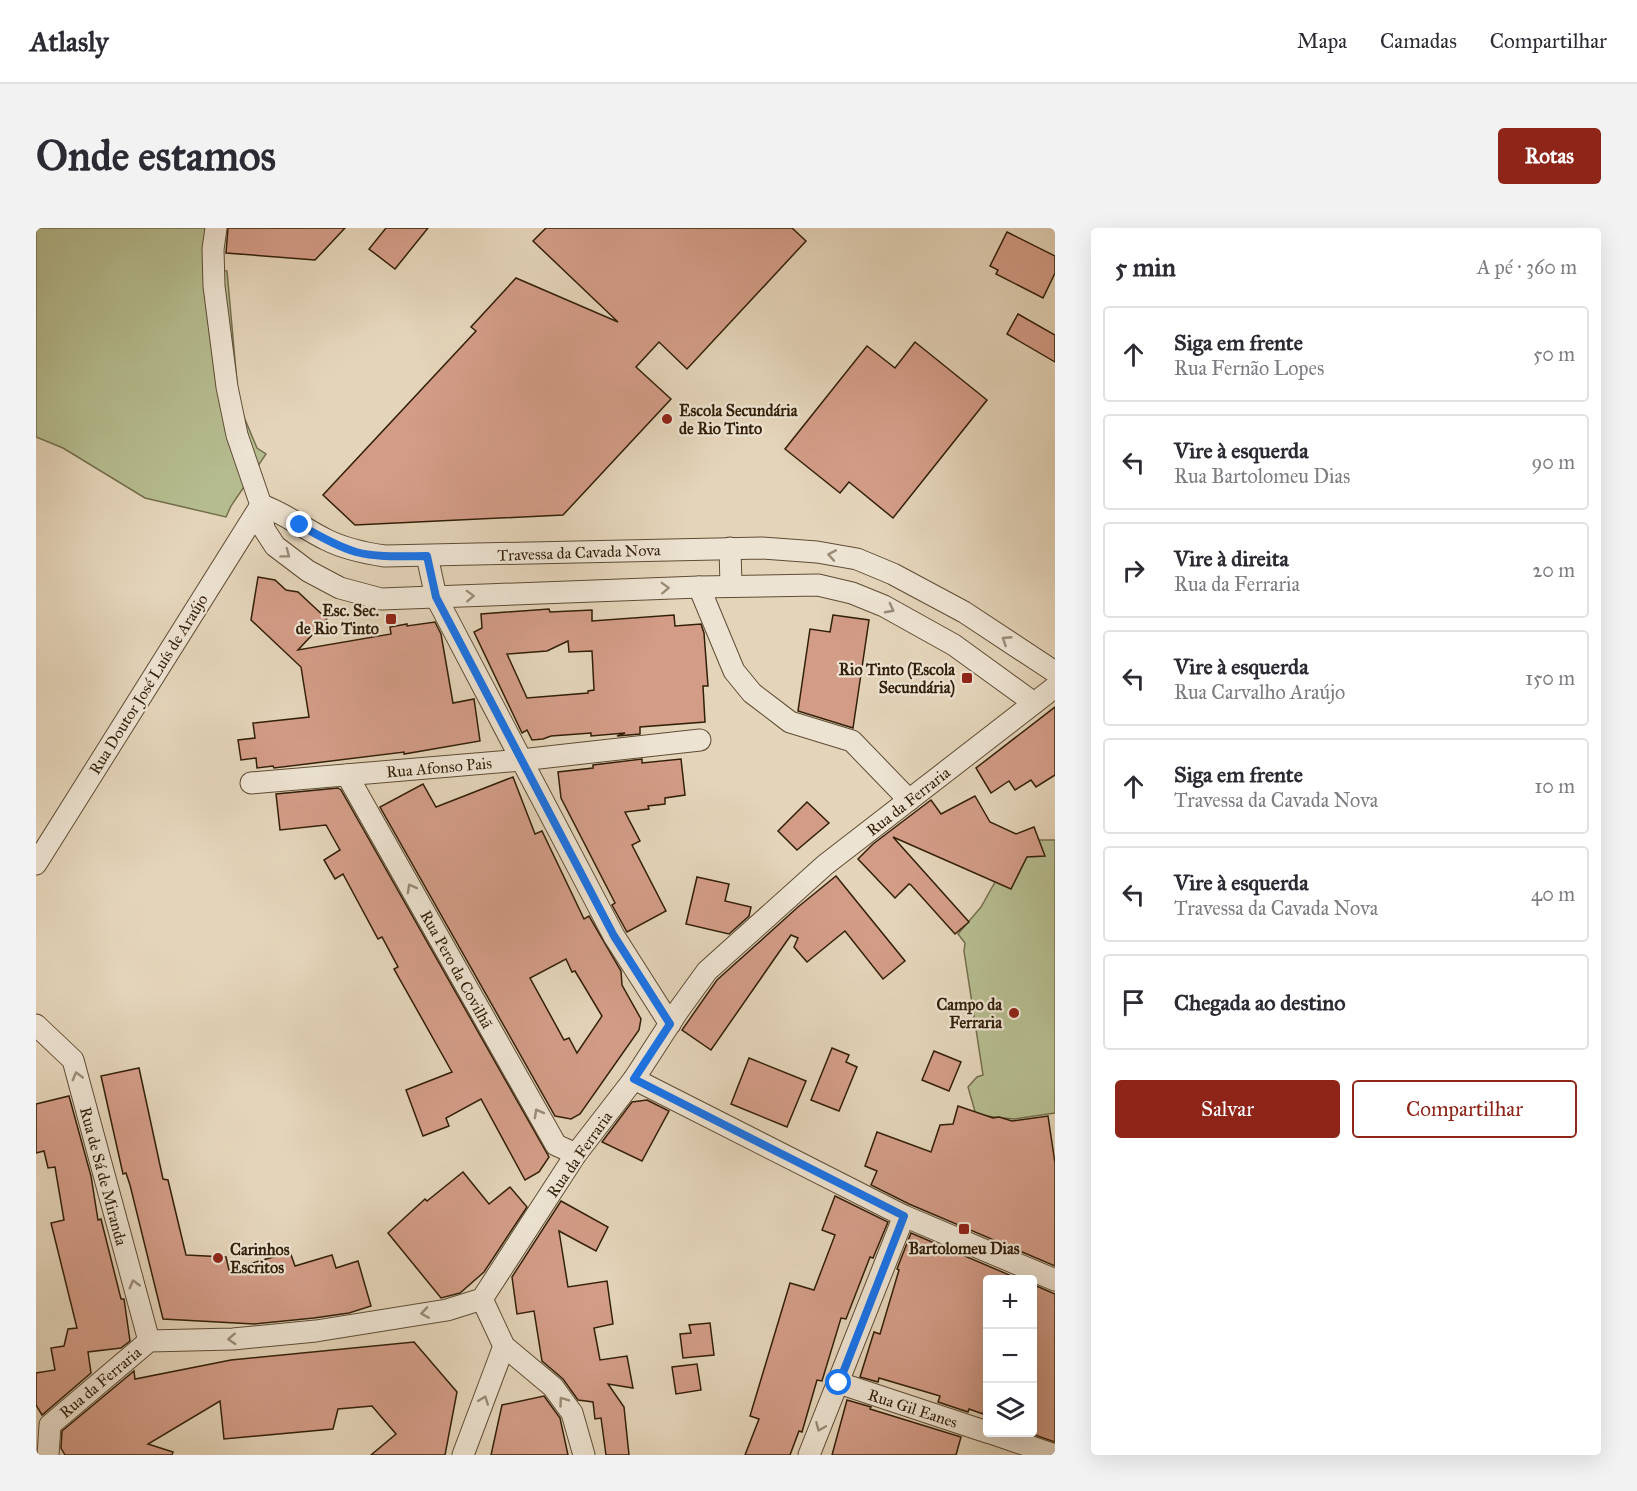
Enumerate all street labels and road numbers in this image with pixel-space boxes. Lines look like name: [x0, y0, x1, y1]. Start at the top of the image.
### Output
street label: Travessa da Cavada Nova: [497, 540, 661, 565]
street label: Rua Doutor José Luís de Araújo: [85, 591, 213, 778]
street label: Rua Afonso Pais: [385, 753, 493, 782]
street label: Rua da Ferraria: [863, 763, 954, 840]
street label: Rua Pero da Covilhã: [416, 907, 497, 1032]
street label: Rua de Sá de Miranda: [76, 1105, 131, 1248]
street label: Rua da Ferraria: [543, 1107, 616, 1201]
street label: Rua da Ferraria: [56, 1343, 145, 1422]
street label: Rua Gil Eanes: [866, 1385, 960, 1432]

